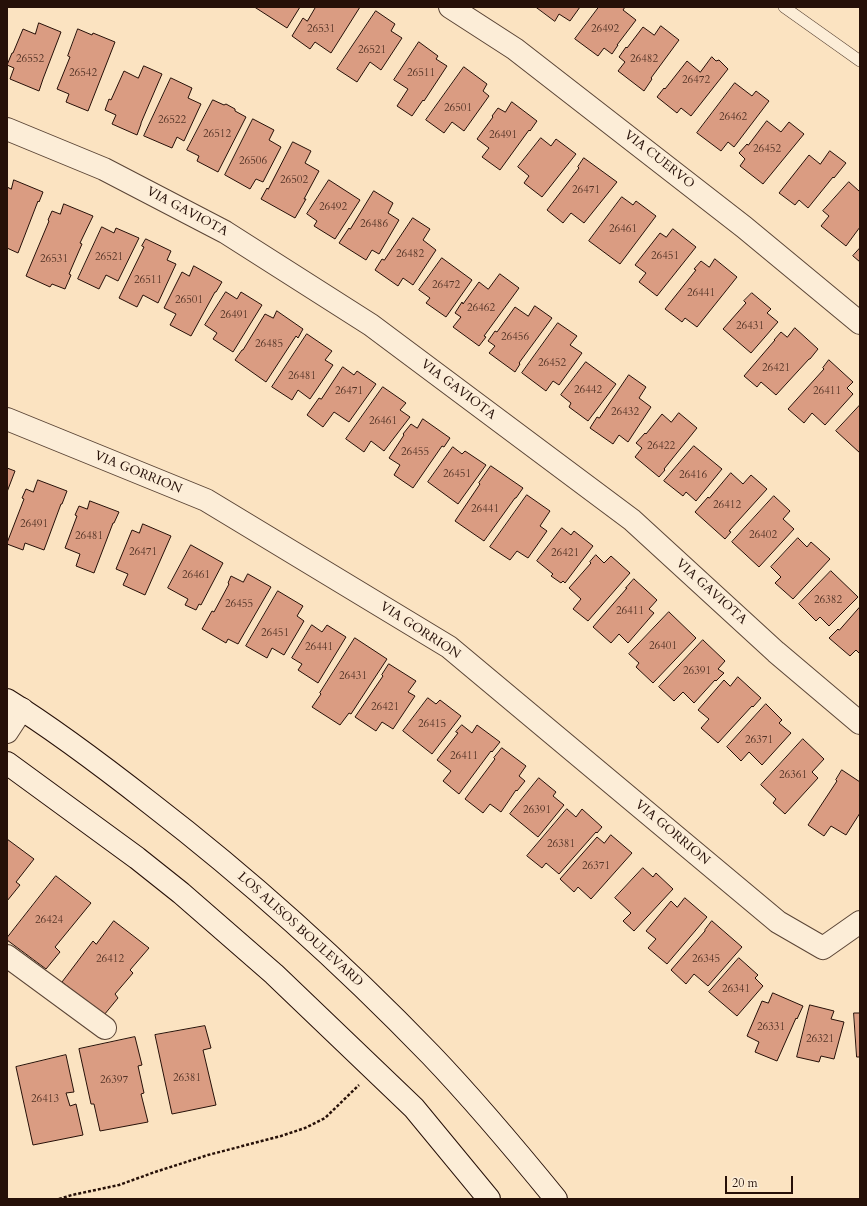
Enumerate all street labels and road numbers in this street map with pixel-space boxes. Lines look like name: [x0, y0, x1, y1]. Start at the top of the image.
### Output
street label: VIA CUERVO: [621, 128, 697, 192]
street label: VIA GAVIOTA: [143, 184, 231, 240]
street label: VIA GAVIOTA: [417, 357, 499, 423]
street label: VIA GORRION: [92, 448, 184, 498]
street label: VIA GAVIOTA: [672, 556, 750, 628]
street label: VIA GORRION: [377, 599, 463, 663]
street label: VIA GORRION: [631, 797, 713, 869]
street label: LOS ALISOS BOULEVARD: [234, 870, 366, 990]

